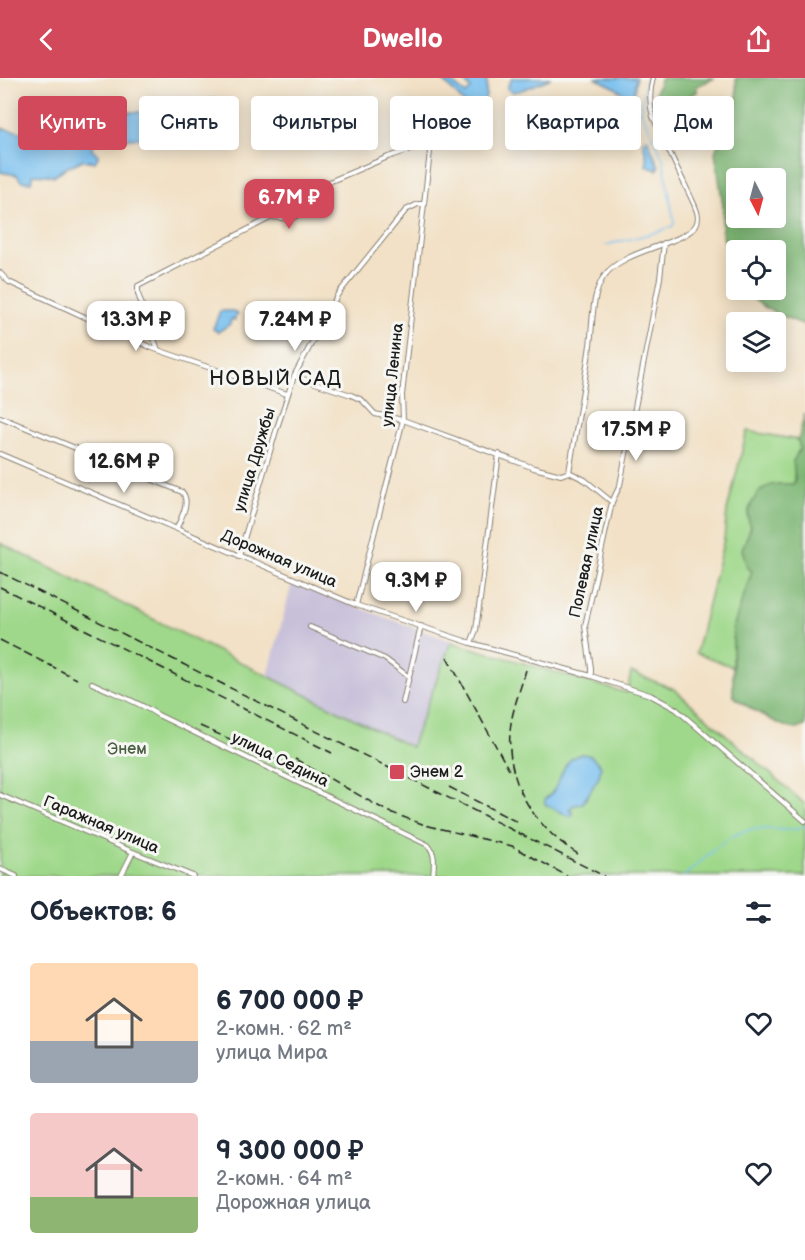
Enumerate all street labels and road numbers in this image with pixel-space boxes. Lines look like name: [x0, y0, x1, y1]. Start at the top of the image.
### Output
street label: улица Ленина: [378, 322, 408, 428]
street label: улица Дружбы: [230, 406, 280, 514]
street label: Полевая улица: [566, 504, 608, 619]
street label: Дорожная улица: [218, 526, 340, 592]
street label: улица Седина: [228, 728, 332, 792]
street label: Гаражная улица: [40, 792, 162, 858]

